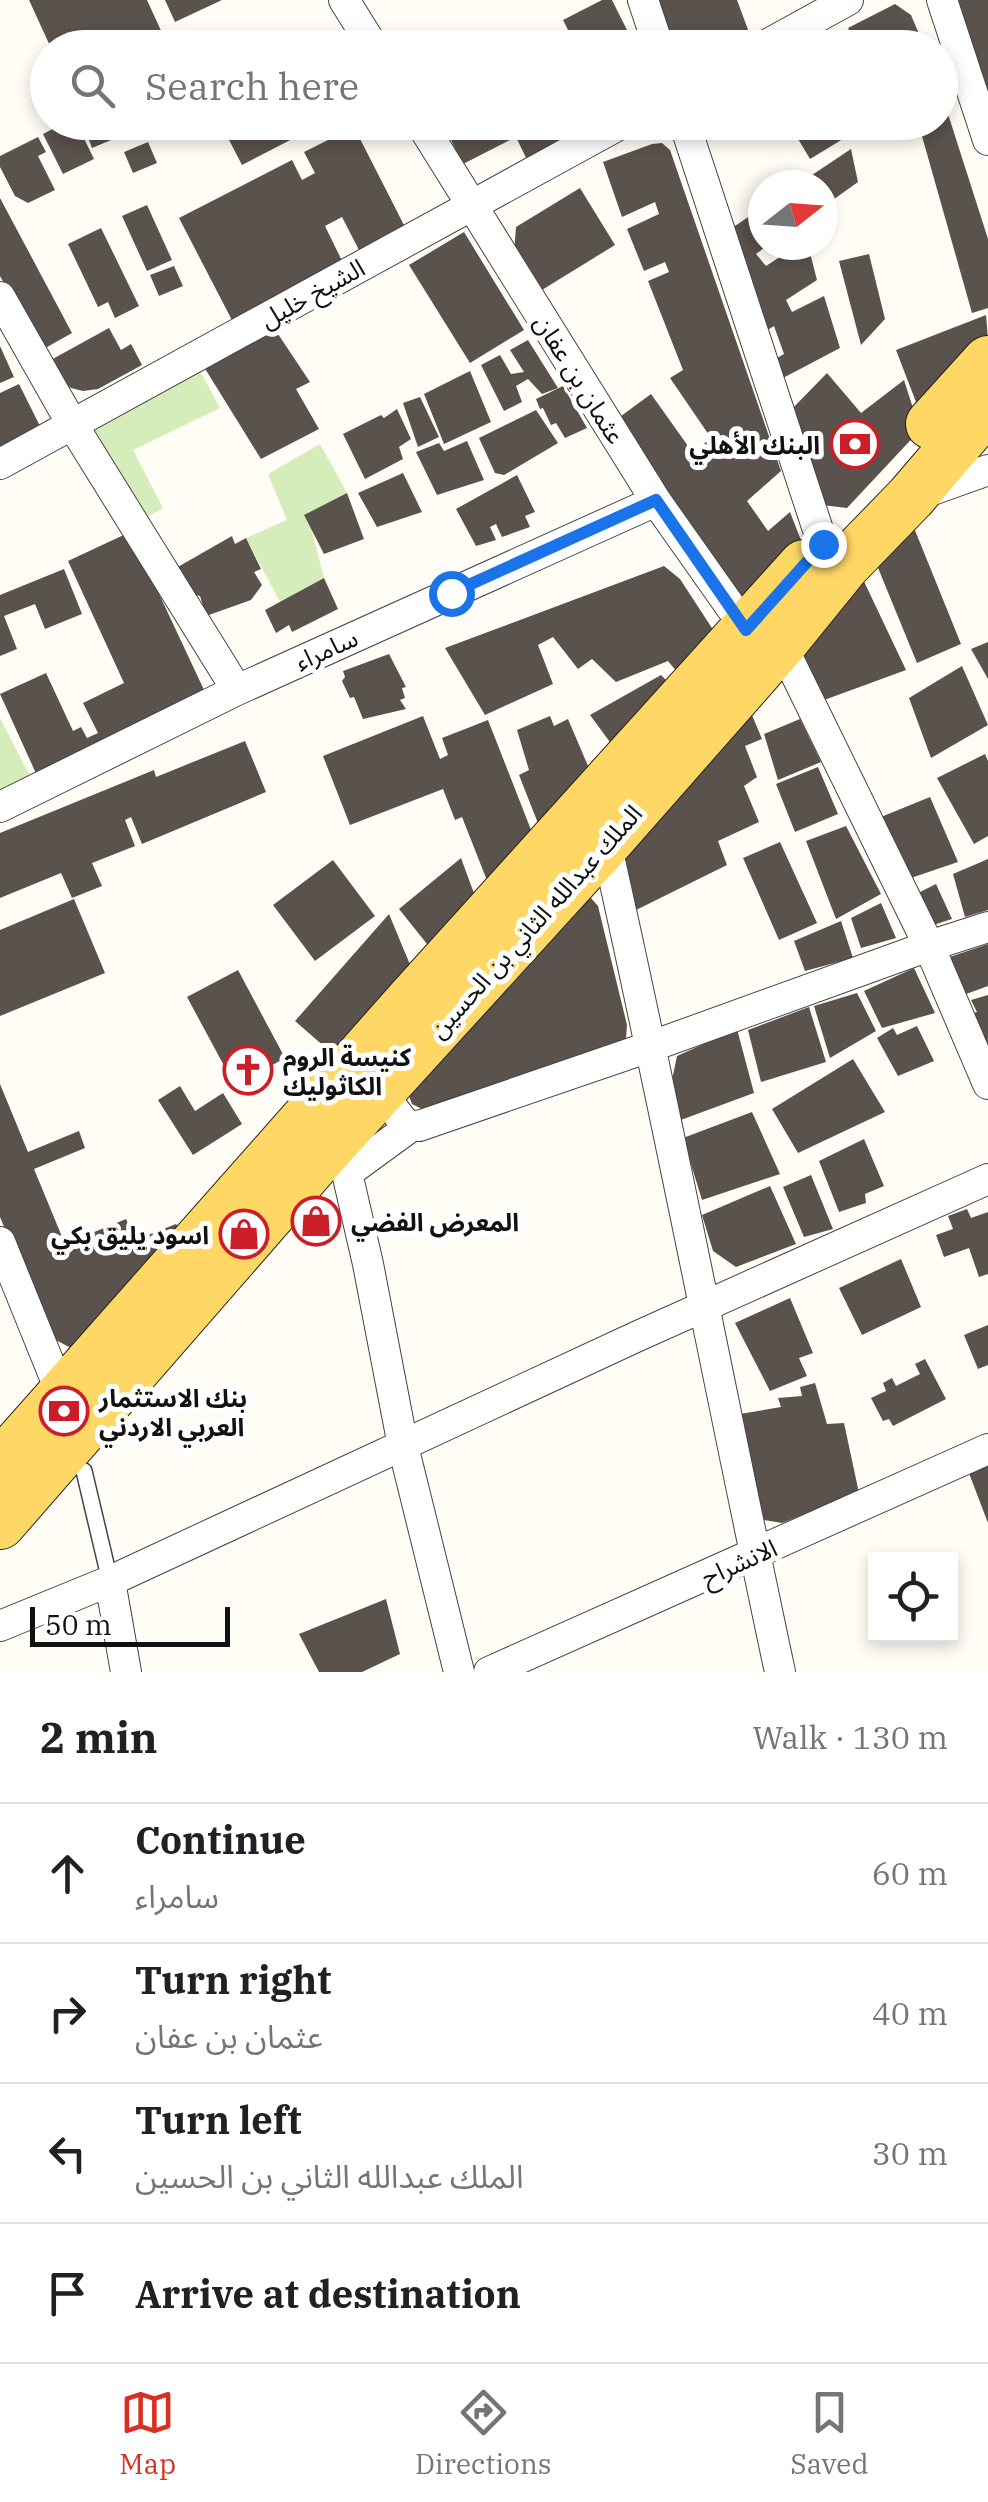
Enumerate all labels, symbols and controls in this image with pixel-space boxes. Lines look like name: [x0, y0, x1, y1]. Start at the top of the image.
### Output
search box: [30, 30, 958, 140]
icon: search: [65, 58, 120, 113]
text: Search here: [145, 61, 359, 110]
north arrow: [748, 170, 838, 260]
street label: الشيخ خليل: [254, 251, 372, 338]
street label: عثمان بن عفان: [527, 308, 633, 450]
bank icon: البنك الأهلي: [829, 418, 881, 470]
place label: البنك الأهلي: [689, 428, 820, 465]
route end: [801, 522, 847, 568]
route start: [429, 571, 475, 617]
street label: سامراء: [289, 621, 363, 677]
street label: الملك عبدالله الثاني بن الحسين: [421, 797, 652, 1047]
place label: كنيسة الروم الكاثوليك: [283, 1040, 412, 1102]
church icon: كنيسة الروم الكاثوليك: [222, 1044, 274, 1096]
shop icon: المعرض الفضي: [290, 1195, 342, 1247]
place label: المعرض الفضي: [351, 1205, 519, 1242]
shop icon: اسود يليق بكي: [218, 1208, 270, 1260]
place label: اسود يليق بكي: [51, 1218, 209, 1255]
place label: بنك الاستثمار العربي الاردني: [98, 1381, 247, 1447]
bank icon: بنك الاستثمار العربي الاردني: [38, 1385, 90, 1437]
street label: الانشراح: [696, 1531, 783, 1596]
map controls: [868, 1552, 958, 1642]
button: locate: [868, 1552, 958, 1642]
scale bar: [30, 1602, 230, 1646]
text: 50 m: [45, 1606, 112, 1643]
text: 2 min: [40, 1710, 158, 1765]
text: Walk · 130 m: [752, 1716, 948, 1758]
text: Continue: [135, 1815, 306, 1864]
icon: ahead: [40, 1846, 95, 1901]
text: 60 m: [872, 1852, 948, 1894]
text: سامراء: [135, 1875, 219, 1917]
text: Turn right: [135, 1955, 331, 2004]
icon: right: [40, 1986, 95, 2041]
text: 40 m: [872, 1992, 948, 2034]
text: عثمان بن عفان: [135, 2015, 323, 2057]
text: Turn left: [135, 2095, 302, 2144]
icon: left: [40, 2126, 95, 2181]
text: 30 m: [872, 2132, 948, 2174]
text: الملك عبدالله الثاني بن الحسين: [135, 2155, 524, 2197]
icon: arrive: [40, 2266, 95, 2321]
text: Arrive at destination: [135, 2269, 521, 2318]
tab: Map: [119, 2385, 176, 2482]
tab: Directions: [415, 2385, 551, 2482]
tab: Saved: [790, 2385, 869, 2482]

